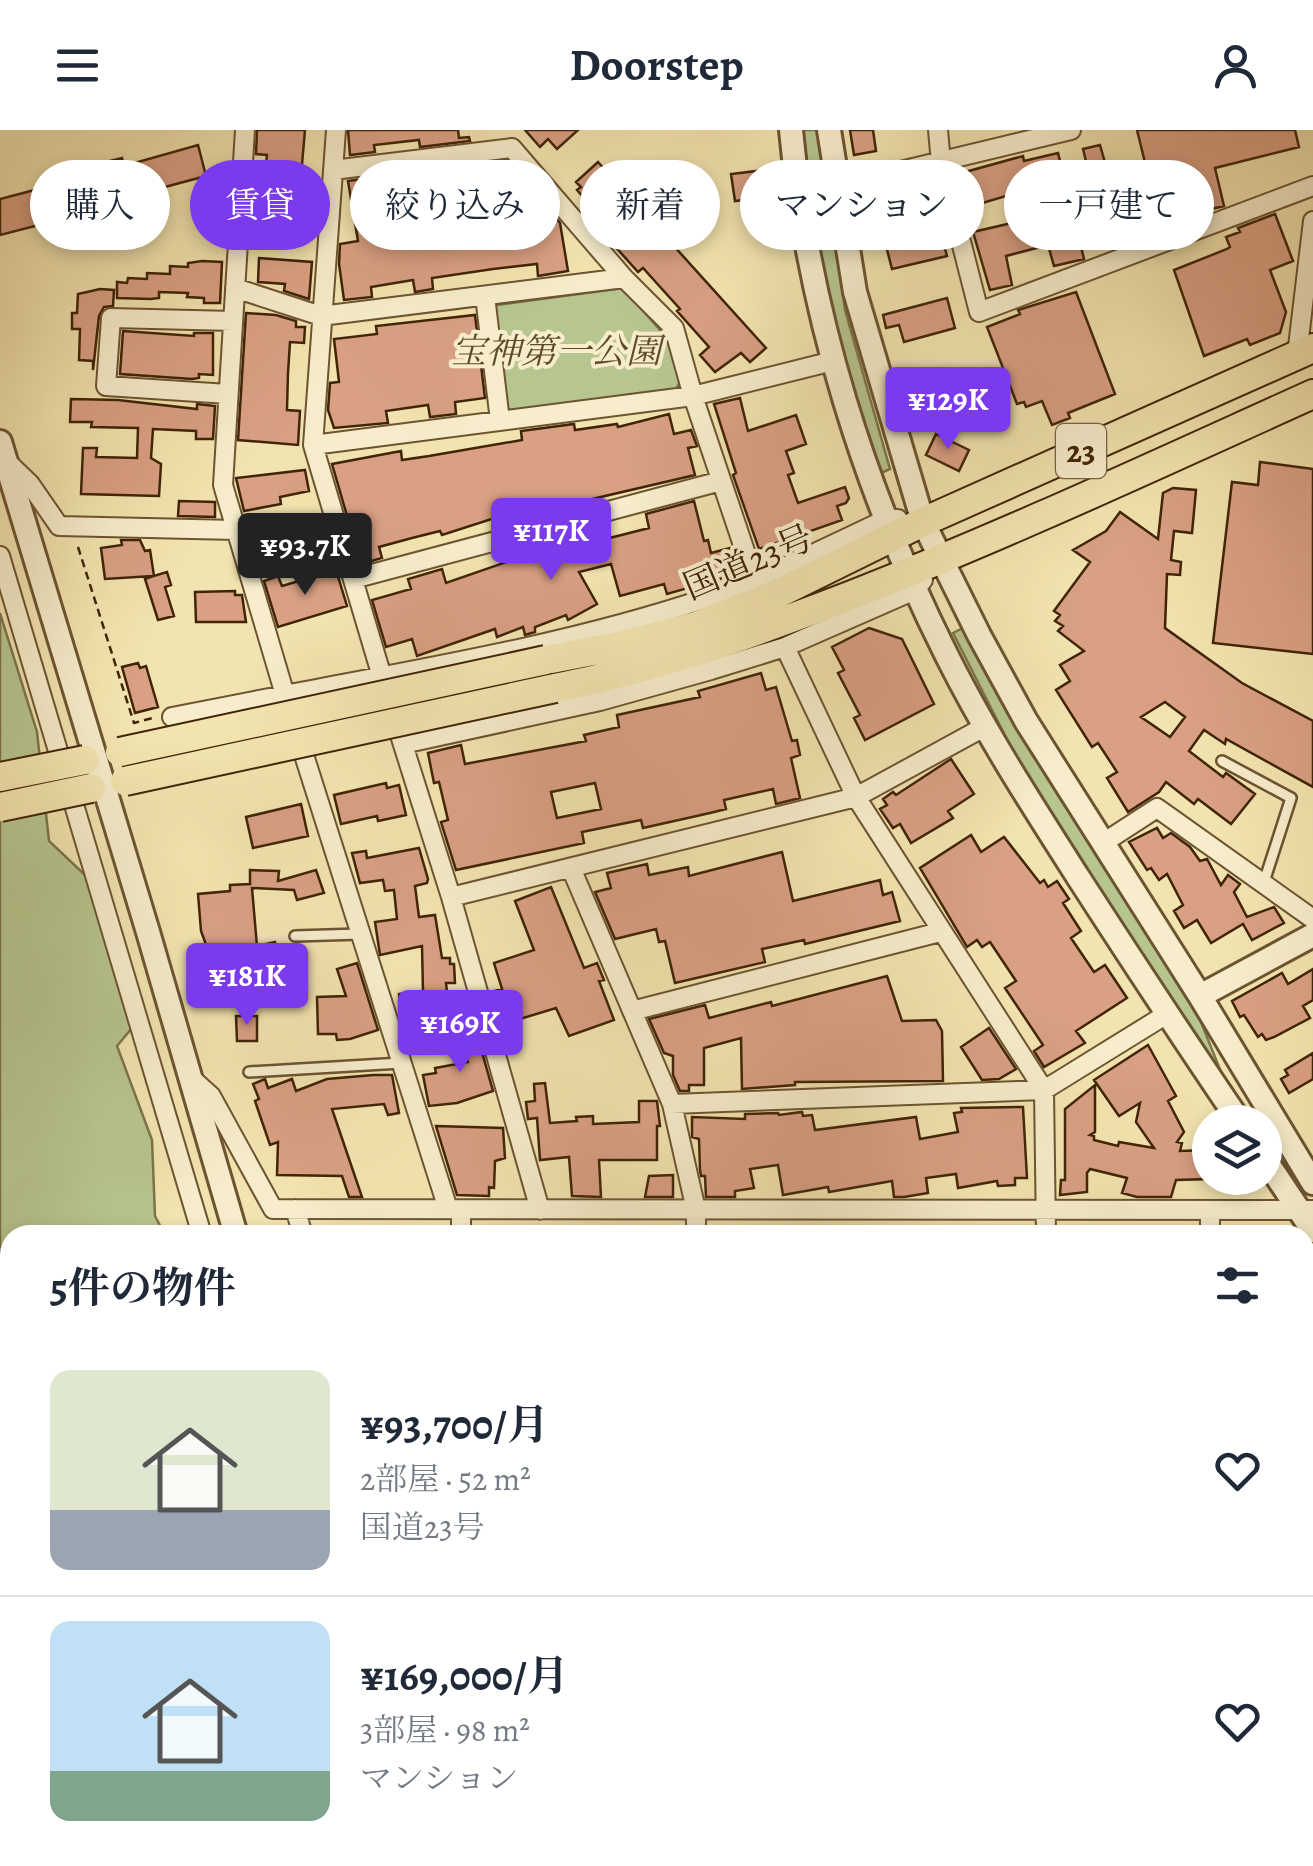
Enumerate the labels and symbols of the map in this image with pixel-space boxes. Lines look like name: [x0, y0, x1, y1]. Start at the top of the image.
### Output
park label: 宝神第一公園: [451, 327, 666, 375]
pin: ¥129K: [878, 367, 1018, 452]
road number: 23: [1056, 424, 1106, 478]
pin: ¥117K: [481, 498, 621, 583]
pin: ¥93.7K: [224, 513, 386, 598]
street label: 国道23号: [676, 513, 820, 611]
pin: ¥181K: [177, 943, 317, 1028]
pin: ¥169K: [390, 990, 530, 1075]

